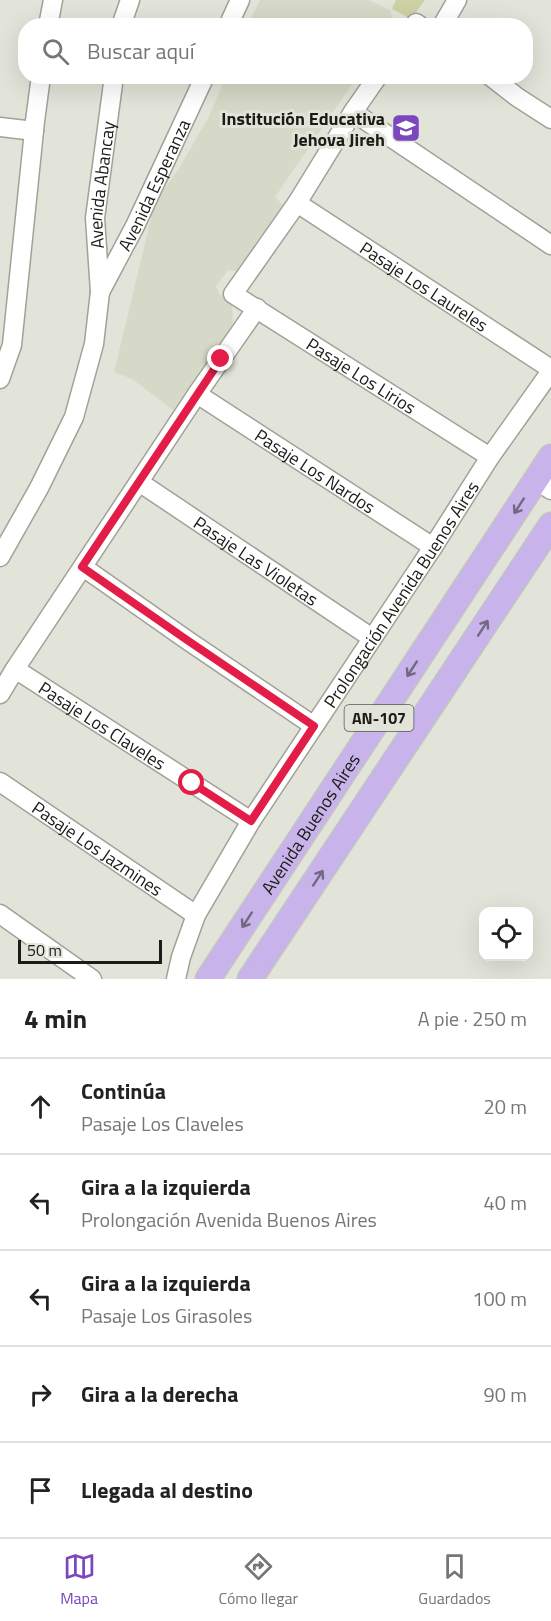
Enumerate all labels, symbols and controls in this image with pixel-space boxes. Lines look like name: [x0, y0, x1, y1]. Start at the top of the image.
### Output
search box: [18, 18, 533, 84]
text: Buscar aquí: [87, 34, 195, 68]
icon: search: [39, 35, 72, 68]
place label: Institución Educativa Jehova Jireh: [221, 105, 385, 153]
school or university icon: Institución Educativa Jehova Jireh: [390, 112, 422, 144]
street label: Avenida Esperanza: [111, 114, 197, 256]
street label: Avenida Abancay: [81, 119, 121, 250]
street label: Pasaje Los Laureles: [355, 234, 494, 338]
street label: Pasaje Los Lirios: [301, 331, 421, 420]
route end: [207, 345, 233, 371]
street label: Pasaje Los Nardos: [250, 422, 381, 520]
street label: Prolongación Avenida Buenos Aires: [316, 475, 485, 713]
one-way arrow: [512, 497, 524, 514]
street label: Pasaje Las Violetas: [188, 509, 324, 612]
one-way arrow: [477, 620, 489, 636]
one-way arrow: [405, 660, 417, 677]
street label: Pasaje Los Claveles: [34, 674, 171, 776]
road number: AN-107: [344, 705, 413, 731]
street label: Avenida Buenos Aires: [254, 748, 366, 899]
route start: [178, 769, 204, 795]
street label: Pasaje Los Jazmines: [27, 794, 169, 902]
one-way arrow: [312, 870, 324, 887]
map controls: [479, 907, 533, 961]
button: locate: [479, 907, 533, 961]
one-way arrow: [241, 911, 253, 928]
scale bar: [18, 937, 162, 965]
text: 50 m: [27, 938, 62, 962]
text: 4 min: [24, 999, 87, 1038]
text: A pie · 250 m: [418, 1003, 527, 1034]
text: Continúa: [81, 1074, 166, 1108]
icon: ahead: [24, 1090, 57, 1123]
text: 20 m: [483, 1091, 527, 1122]
text: Pasaje Los Claveles: [81, 1108, 244, 1139]
text: Gira a la izquierda: [81, 1170, 251, 1204]
icon: left: [24, 1186, 57, 1219]
text: 40 m: [483, 1187, 527, 1218]
text: Prolongación Avenida Buenos Aires: [81, 1204, 377, 1235]
text: Gira a la izquierda: [81, 1266, 251, 1300]
icon: left: [24, 1282, 57, 1315]
text: 100 m: [472, 1283, 527, 1314]
text: Pasaje Los Girasoles: [81, 1300, 252, 1331]
text: Gira a la derecha: [81, 1377, 238, 1411]
icon: right: [24, 1378, 57, 1411]
text: 90 m: [483, 1379, 527, 1410]
text: Llegada al destino: [81, 1473, 253, 1507]
icon: arrive: [24, 1474, 57, 1507]
tab: Mapa: [60, 1550, 98, 1610]
tab: Cómo llegar: [218, 1550, 298, 1610]
tab: Guardados: [418, 1550, 491, 1610]

